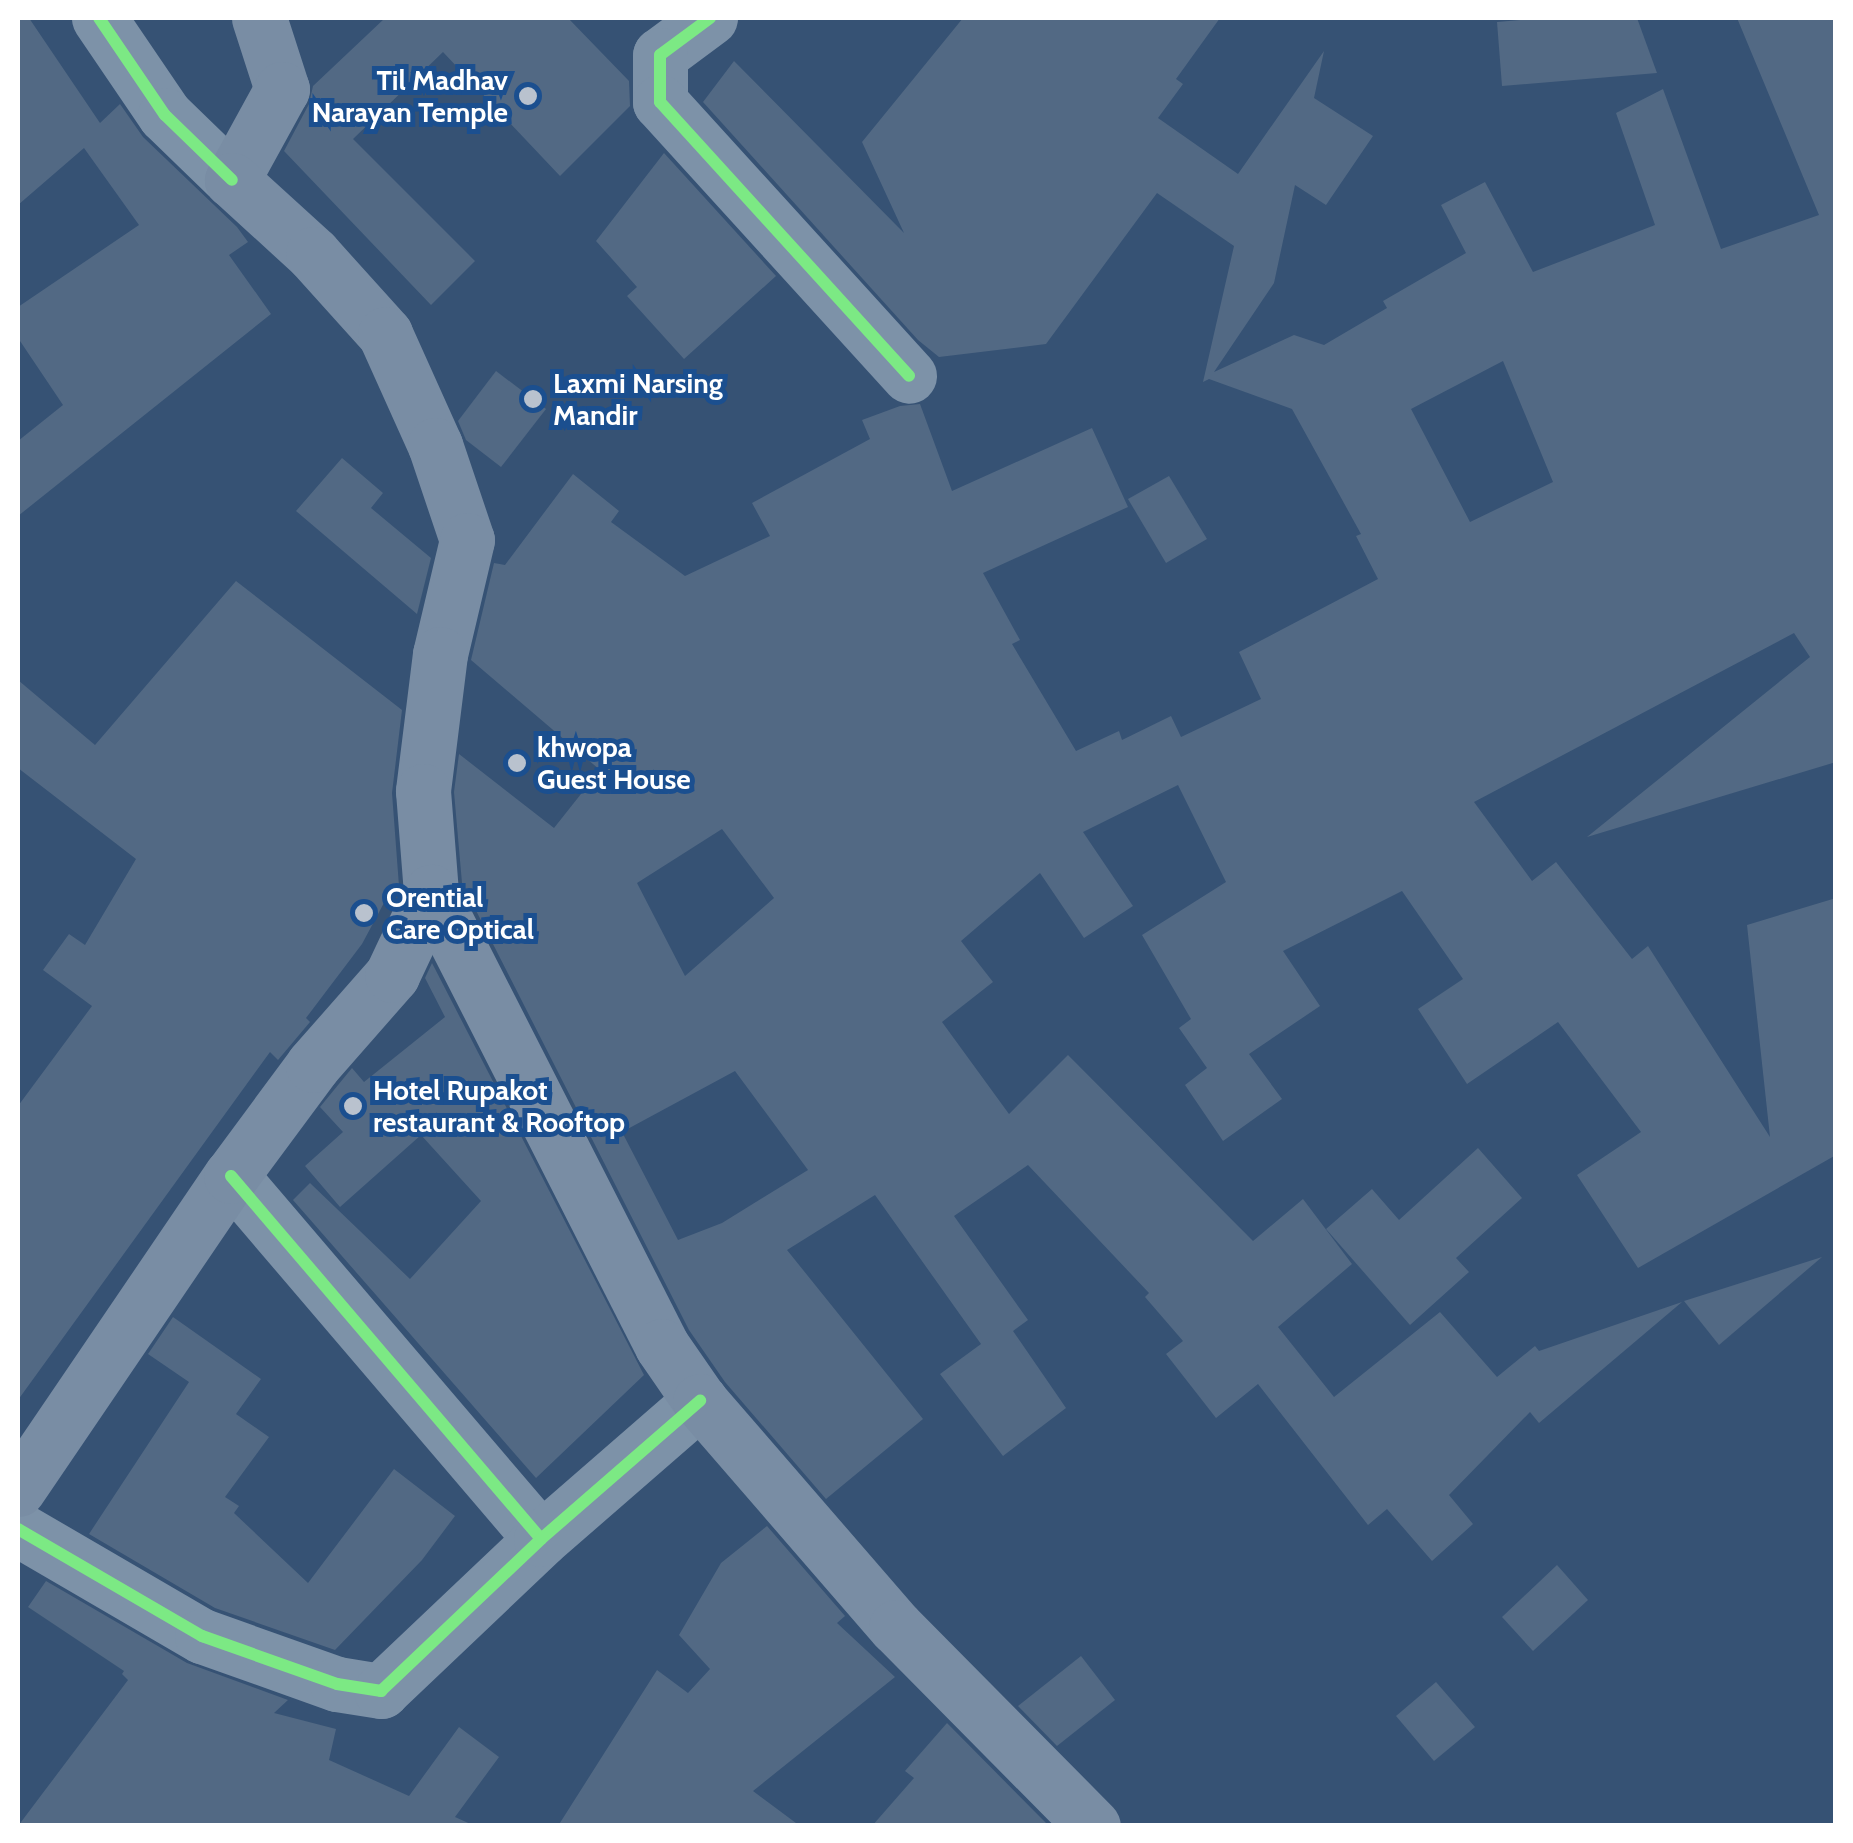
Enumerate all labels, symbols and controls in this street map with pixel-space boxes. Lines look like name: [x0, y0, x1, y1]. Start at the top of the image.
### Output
place label: Til Madhav Narayan Temple: [312, 63, 508, 129]
marker: Til Madhav Narayan Temple: [517, 85, 539, 107]
place label: Laxmi Narsing Mandir: [553, 366, 723, 432]
marker: Laxmi Narsing Mandir: [522, 388, 544, 410]
place label: khwopa Guest House: [537, 730, 691, 796]
marker: khwopa Guest House: [506, 752, 528, 774]
place label: Orential Care Optical: [386, 880, 534, 946]
marker: Orential Care Optical: [351, 900, 377, 926]
place label: Hotel Rupakot restaurant & Rooftop: [373, 1073, 625, 1139]
marker: Hotel Rupakot restaurant & Rooftop: [342, 1095, 364, 1117]

